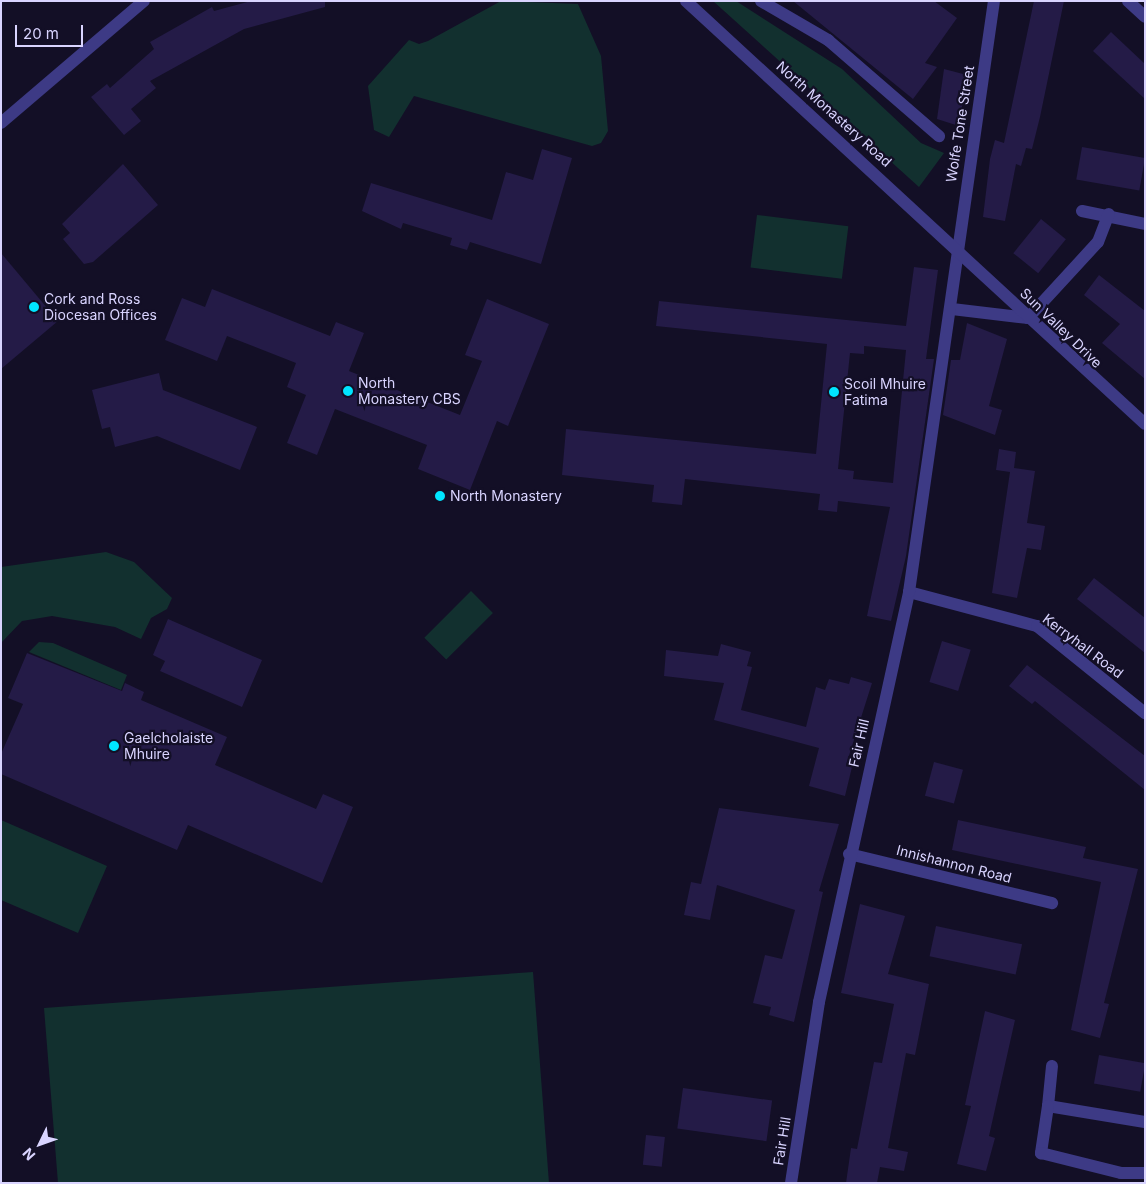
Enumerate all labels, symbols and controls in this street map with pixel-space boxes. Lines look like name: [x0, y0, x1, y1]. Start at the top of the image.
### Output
scale bar: [18, 15, 85, 47]
text: 20 m: [23, 24, 59, 43]
street label: North Monastery Road: [773, 58, 895, 170]
street label: Wolfe Tone Street: [942, 64, 978, 184]
street label: Sun Valley Drive: [1017, 285, 1105, 371]
place label: Cork and Ross Diocesan Offices: [44, 291, 157, 324]
marker: Cork and Ross Diocesan Offices: [28, 301, 40, 313]
place label: North Monastery CBS: [358, 375, 461, 408]
place label: Scoil Mhuire Fatima: [844, 376, 926, 408]
marker: North Monastery CBS: [342, 385, 354, 397]
marker: Scoil Mhuire Fatima: [828, 386, 840, 398]
place label: North Monastery: [450, 488, 562, 504]
marker: North Monastery: [434, 490, 446, 502]
street label: Kerryhall Road: [1039, 610, 1127, 682]
street label: Fair Hill: [845, 717, 873, 769]
place label: Gaelcholaiste Mhuire: [124, 730, 213, 762]
marker: Gaelcholaiste Mhuire: [108, 740, 120, 752]
street label: Innishannon Road: [895, 842, 1013, 886]
street label: Fair Hill: [770, 1116, 794, 1166]
north arrow: [15, 1119, 65, 1169]
text: N: [19, 1145, 38, 1164]

